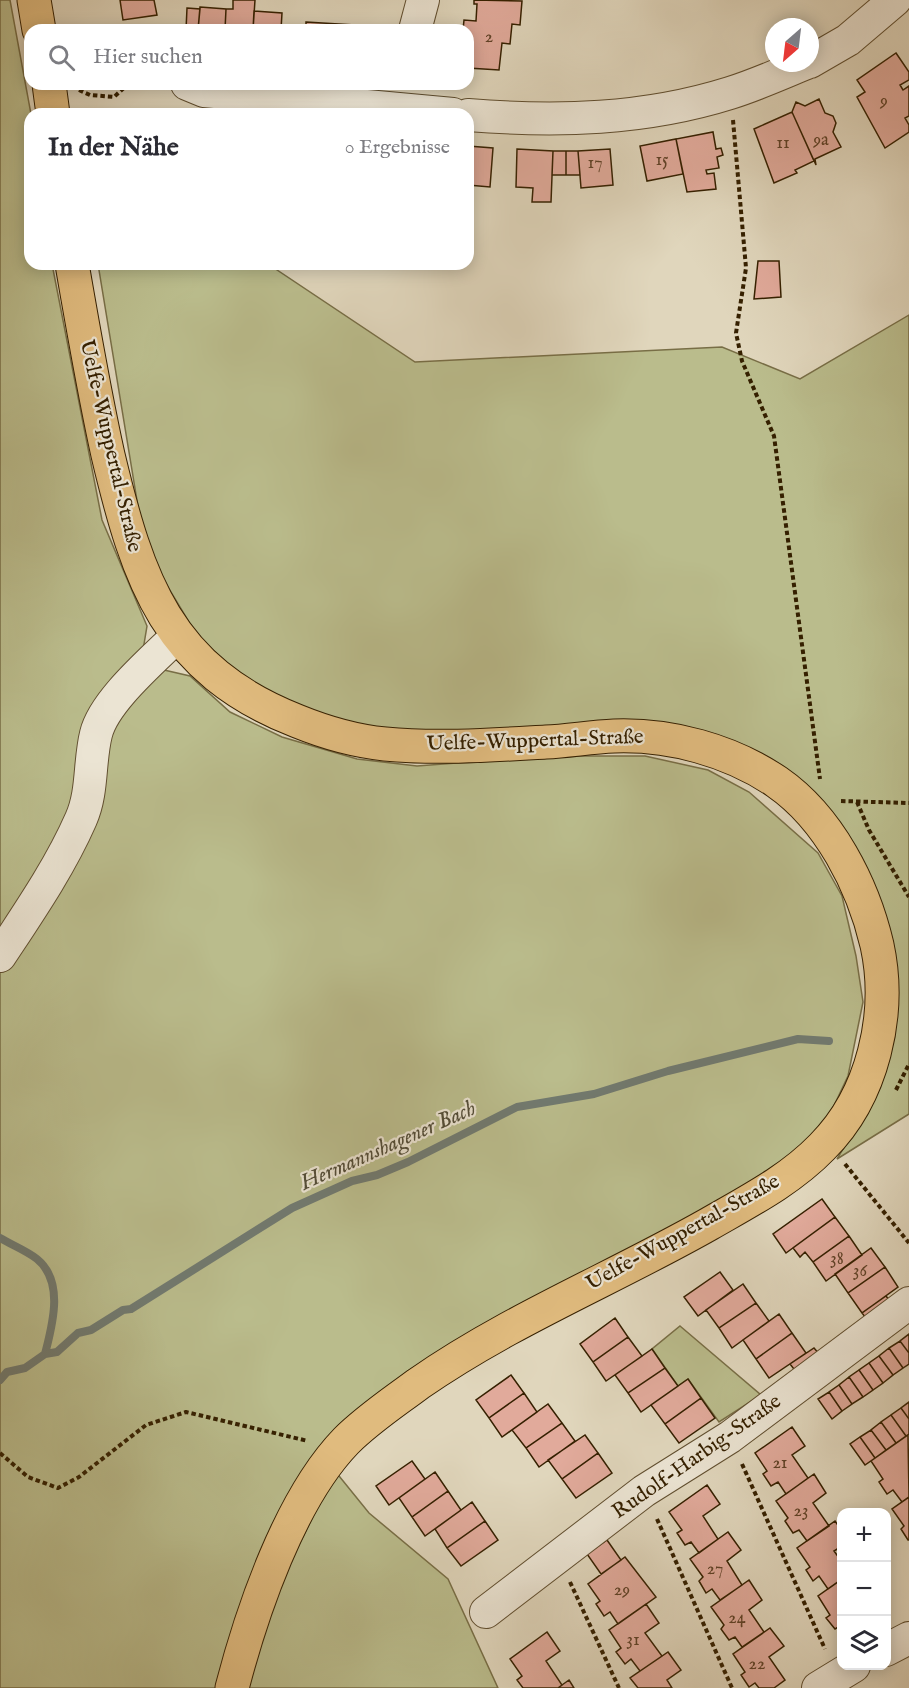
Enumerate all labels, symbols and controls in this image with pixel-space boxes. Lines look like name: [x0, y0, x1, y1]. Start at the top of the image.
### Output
north arrow: [765, 18, 819, 72]
search box: [24, 24, 474, 90]
house number: 2: [485, 26, 493, 49]
icon: search: [45, 41, 78, 74]
text: Hier suchen: [93, 43, 203, 71]
house number: 9: [879, 90, 888, 113]
house number: 9a: [812, 129, 829, 152]
text: In der Nähe: [48, 131, 179, 164]
house number: 11: [776, 132, 790, 155]
text: 0 Ergebnisse: [345, 135, 450, 160]
house number: 15: [655, 149, 669, 172]
house number: 17: [587, 152, 603, 175]
street label: Uelfe-Wuppertal-Straße: [72, 337, 148, 555]
street label: Uelfe-Wuppertal-Straße: [426, 724, 644, 758]
water label: Hermannshagener Bach: [295, 1095, 480, 1198]
street label: Uelfe-Wuppertal-Straße: [582, 1168, 785, 1297]
house number: 38: [830, 1248, 844, 1271]
house number: 36: [853, 1260, 868, 1283]
street label: Rudolf-Harbig-Straße: [607, 1388, 787, 1525]
house number: 21: [772, 1452, 788, 1475]
house number: 23: [793, 1500, 809, 1523]
map controls: [837, 1508, 891, 1670]
button: +: [837, 1508, 891, 1562]
house number: 27: [707, 1558, 723, 1581]
button: −: [837, 1562, 891, 1616]
house number: 29: [614, 1579, 630, 1602]
house number: 24: [728, 1607, 746, 1630]
button: layers: [837, 1616, 891, 1670]
house number: 31: [626, 1629, 640, 1652]
house number: 22: [749, 1653, 765, 1676]

